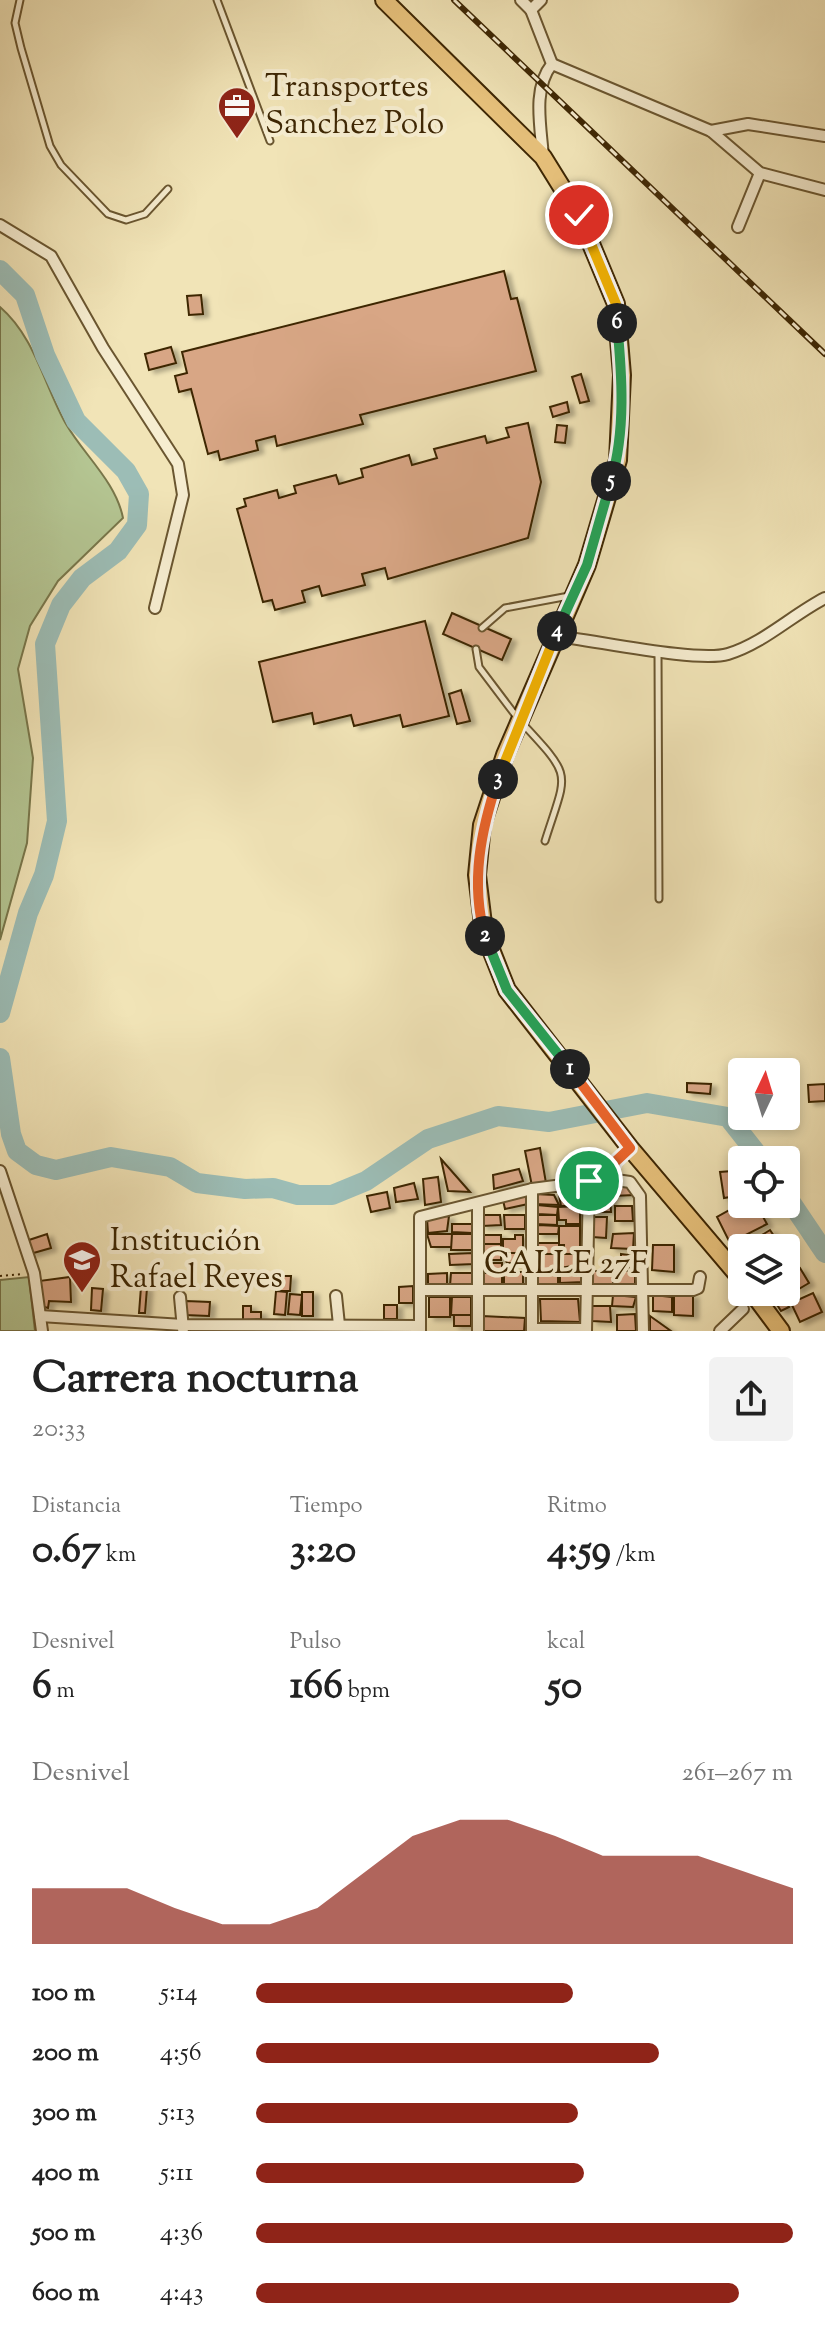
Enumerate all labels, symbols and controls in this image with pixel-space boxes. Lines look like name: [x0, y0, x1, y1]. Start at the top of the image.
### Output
place label: Transportes Sanchez Polo: [265, 65, 444, 148]
office icon: Transportes Sanchez Polo: [216, 85, 258, 140]
pin: [545, 181, 613, 249]
icon: check: [557, 193, 601, 237]
pin: 6: [597, 303, 637, 343]
text: 6: [612, 307, 622, 339]
pin: 5: [591, 461, 631, 501]
text: 5: [607, 465, 615, 497]
pin: 4: [537, 611, 577, 651]
text: 4: [551, 615, 563, 647]
pin: 3: [478, 759, 518, 799]
text: 3: [494, 763, 502, 795]
pin: 2: [465, 916, 505, 956]
text: 2: [480, 920, 490, 952]
pin: 1: [550, 1049, 590, 1089]
text: 1: [566, 1053, 574, 1085]
north arrow: [728, 1058, 800, 1130]
map controls: [728, 1058, 800, 1306]
button: locate: [728, 1146, 800, 1218]
pin: [555, 1147, 623, 1215]
icon: arrive: [567, 1159, 611, 1203]
place label: Institución Rafael Reyes: [110, 1219, 283, 1302]
button: layers: [728, 1234, 800, 1306]
school or university icon: Institución Rafael Reyes: [61, 1239, 103, 1294]
street label: CALLE 27F: [484, 1242, 648, 1288]
text: Carrera nocturna: [32, 1349, 359, 1412]
button: share: [709, 1357, 793, 1441]
text: 20:33: [32, 1411, 85, 1448]
text: Distancia: [32, 1491, 121, 1523]
text: Tiempo: [290, 1491, 363, 1523]
text: Ritmo: [547, 1491, 607, 1523]
text: 0.67: [32, 1523, 101, 1580]
text: 3:20: [290, 1523, 356, 1580]
text: 4:59: [547, 1523, 611, 1580]
text: km: [101, 1540, 136, 1572]
text: /km: [611, 1540, 655, 1572]
text: Desnivel: [32, 1627, 115, 1659]
text: Pulso: [290, 1627, 341, 1659]
text: kcal: [547, 1627, 585, 1659]
text: 6: [32, 1659, 52, 1716]
text: 166: [290, 1659, 343, 1716]
text: 50: [547, 1659, 582, 1716]
text: m: [52, 1676, 75, 1708]
text: bpm: [343, 1676, 390, 1708]
text: Desnivel: [32, 1755, 130, 1792]
text: 261–267 m: [682, 1755, 793, 1792]
text: 100 m: [32, 1975, 95, 2012]
text: 5:14: [160, 1975, 198, 2012]
text: 200 m: [32, 2035, 99, 2072]
text: 4:56: [160, 2035, 202, 2072]
text: 300 m: [32, 2095, 97, 2132]
text: 5:13: [160, 2095, 195, 2132]
text: 400 m: [32, 2155, 99, 2192]
text: 5:11: [160, 2155, 193, 2192]
text: 500 m: [32, 2215, 95, 2252]
text: 4:36: [160, 2215, 203, 2252]
text: 600 m: [32, 2275, 99, 2312]
text: 4:43: [160, 2275, 203, 2312]

